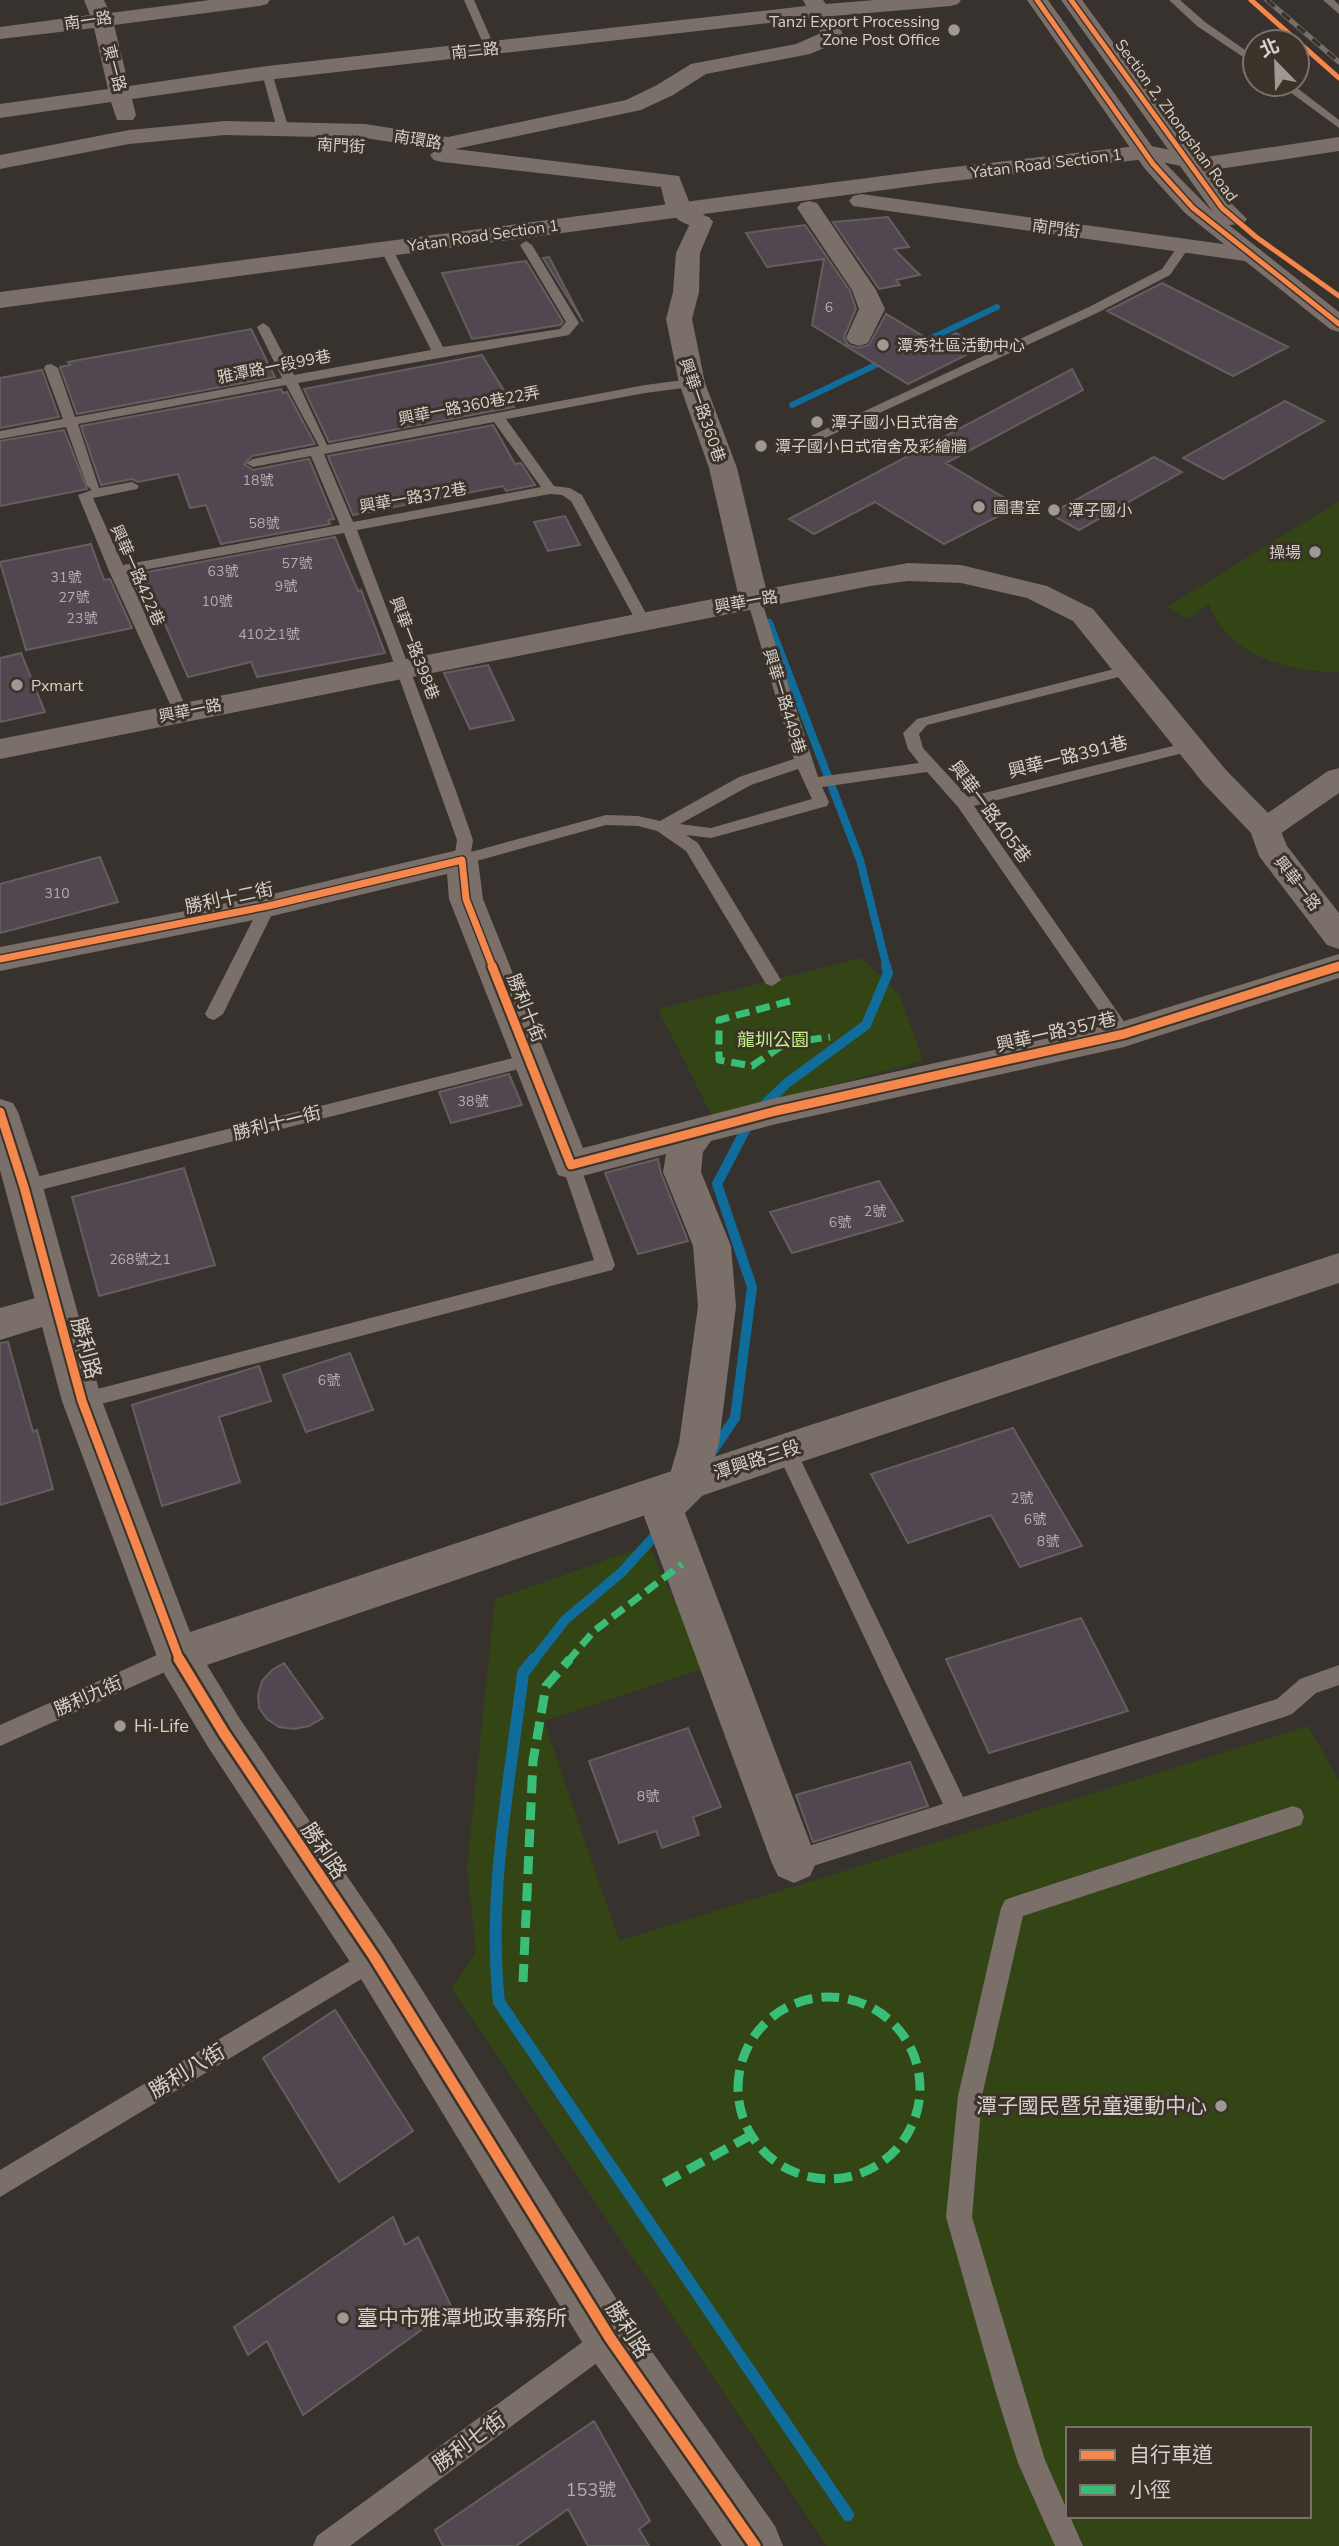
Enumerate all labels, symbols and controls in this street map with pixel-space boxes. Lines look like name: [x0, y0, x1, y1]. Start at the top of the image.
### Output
street label: 南一路: [63, 7, 113, 35]
place label: Tanzi Export Processing Zone Post Office: [769, 11, 940, 51]
marker: Tanzi Export Processing Zone Post Office: [946, 22, 962, 38]
north arrow: [1241, 28, 1311, 98]
text: 北: [1256, 33, 1284, 64]
street label: Section 2, Zhongshan Road: [1110, 35, 1243, 206]
street label: 南二路: [450, 38, 500, 64]
street label: 東一路: [97, 42, 131, 94]
street label: 南環路: [392, 125, 443, 155]
street label: 南門街: [316, 134, 365, 158]
street label: Yatan Road Section 1: [968, 144, 1123, 184]
street label: Yatan Road Section 1: [405, 215, 560, 258]
street label: 南門街: [1031, 215, 1081, 243]
house number: 6: [825, 298, 833, 317]
place label: 潭秀社區活動中心: [897, 335, 1025, 357]
marker: 潭秀社區活動中心: [875, 337, 891, 353]
street label: 雅潭路一段99巷: [216, 345, 333, 389]
street label: 興華一路360巷: [674, 355, 730, 465]
street label: 興華一路360巷22弄: [396, 381, 542, 431]
place label: 潭子國小日式宿舍: [831, 412, 959, 434]
marker: 潭子國小日式宿舍: [809, 414, 825, 430]
place label: 潭子國小日式宿舍及彩繪牆: [775, 436, 967, 458]
marker: 潭子國小日式宿舍及彩繪牆: [753, 438, 769, 454]
house number: 18號: [243, 471, 273, 490]
street label: 興華一路372巷: [358, 478, 469, 518]
place label: 圖書室: [993, 497, 1041, 519]
marker: 圖書室: [971, 499, 987, 515]
place label: 潭子國小: [1068, 500, 1132, 522]
marker: 潭子國小: [1046, 502, 1062, 518]
house number: 58號: [249, 514, 279, 533]
street label: 興華一路422巷: [105, 521, 169, 630]
place label: 操場: [1269, 542, 1301, 564]
marker: 操場: [1307, 544, 1323, 560]
house number: 57號: [282, 554, 312, 573]
house number: 63號: [208, 562, 238, 581]
house number: 31號: [51, 568, 81, 587]
house number: 9號: [275, 577, 297, 596]
street label: 興華一路: [713, 586, 780, 618]
house number: 27號: [59, 588, 89, 607]
house number: 10號: [202, 592, 232, 611]
street label: 興華一路398巷: [384, 594, 444, 703]
house number: 23號: [67, 609, 97, 628]
house number: 410之1號: [238, 625, 300, 644]
street label: 興華一路449巷: [758, 646, 810, 757]
place label: Pxmart: [31, 675, 84, 697]
marker: Pxmart: [9, 677, 25, 693]
street label: 興華一路: [157, 694, 224, 728]
street label: 興華一路391巷: [1006, 731, 1130, 783]
street label: 興華一路405巷: [944, 756, 1036, 868]
street label: 興華一路: [1269, 852, 1326, 916]
street label: 勝利十二街: [182, 877, 276, 919]
house number: 310: [44, 884, 70, 903]
street label: 勝利十街: [501, 970, 551, 1046]
street label: 興華一路357巷: [994, 1007, 1118, 1057]
park label: 龍圳公園: [737, 1028, 809, 1052]
house number: 38號: [458, 1092, 488, 1111]
street label: 勝利十一街: [230, 1100, 324, 1146]
house number: 2號: [864, 1202, 886, 1221]
house number: 6號: [829, 1213, 851, 1232]
house number: 268號之1: [109, 1250, 171, 1269]
street label: 勝利路: [64, 1314, 108, 1382]
house number: 6號: [318, 1371, 340, 1390]
street label: 潭興路三段: [710, 1435, 804, 1485]
house number: 2號: [1011, 1489, 1033, 1508]
house number: 6號: [1024, 1510, 1046, 1529]
house number: 8號: [1037, 1532, 1059, 1551]
street label: 勝利九街: [50, 1670, 126, 1722]
place label: Hi-Life: [134, 1714, 189, 1738]
marker: Hi-Life: [112, 1718, 128, 1734]
house number: 8號: [637, 1787, 659, 1806]
street label: 勝利路: [295, 1817, 353, 1885]
street label: 勝利八街: [144, 2037, 230, 2105]
place label: 潭子國民暨兒童運動中心: [976, 2092, 1207, 2120]
marker: 潭子國民暨兒童運動中心: [1213, 2098, 1229, 2114]
street label: 勝利路: [599, 2296, 657, 2364]
place label: 臺中市雅潭地政事務所: [357, 2304, 567, 2332]
marker: 臺中市雅潭地政事務所: [335, 2310, 351, 2326]
street label: 勝利七街: [427, 2406, 511, 2478]
legend: [1066, 2427, 1311, 2518]
text: 自行車道: [1129, 2441, 1213, 2469]
text: 小徑: [1129, 2476, 1171, 2504]
house number: 153號: [566, 2478, 616, 2502]

